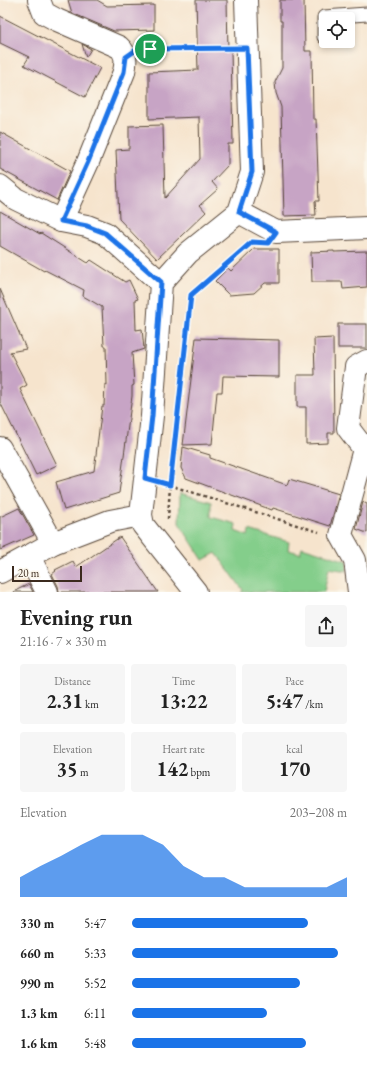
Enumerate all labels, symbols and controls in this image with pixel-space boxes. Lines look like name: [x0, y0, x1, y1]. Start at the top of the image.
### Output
map controls: [319, 12, 355, 48]
button: locate: [319, 12, 355, 48]
pin: [133, 32, 167, 66]
icon: arrive: [139, 38, 161, 60]
scale bar: [12, 564, 82, 583]
text: 20 m: [18, 566, 39, 580]
text: Evening run: [20, 603, 133, 632]
button: share: [305, 605, 347, 647]
text: 21:16 · 7 × 330 m: [20, 633, 107, 650]
text: Distance: [54, 674, 91, 688]
text: Time: [172, 674, 195, 688]
text: Pace: [285, 674, 304, 688]
text: 2.31: [46, 688, 83, 714]
text: 13:22: [160, 688, 207, 714]
text: 5:47: [266, 688, 303, 714]
text: km: [83, 697, 99, 711]
text: /km: [303, 697, 323, 711]
text: Elevation: [53, 742, 92, 756]
text: Heart rate: [162, 742, 205, 756]
text: kcal: [286, 742, 303, 756]
text: 35: [57, 756, 78, 782]
text: 142: [157, 756, 188, 782]
text: 170: [279, 756, 310, 782]
text: m: [78, 765, 88, 779]
text: bpm: [188, 765, 210, 779]
text: Elevation: [20, 804, 67, 821]
text: 203–208 m: [290, 804, 347, 821]
text: 330 m: [20, 915, 54, 932]
text: 5:47: [84, 915, 106, 932]
text: 660 m: [20, 945, 54, 962]
text: 5:33: [84, 945, 106, 962]
text: 990 m: [20, 975, 54, 992]
text: 5:52: [84, 975, 106, 992]
text: 1.3 km: [20, 1005, 58, 1022]
text: 6:11: [84, 1005, 106, 1022]
text: 1.6 km: [20, 1035, 58, 1052]
text: 5:48: [84, 1035, 106, 1052]

